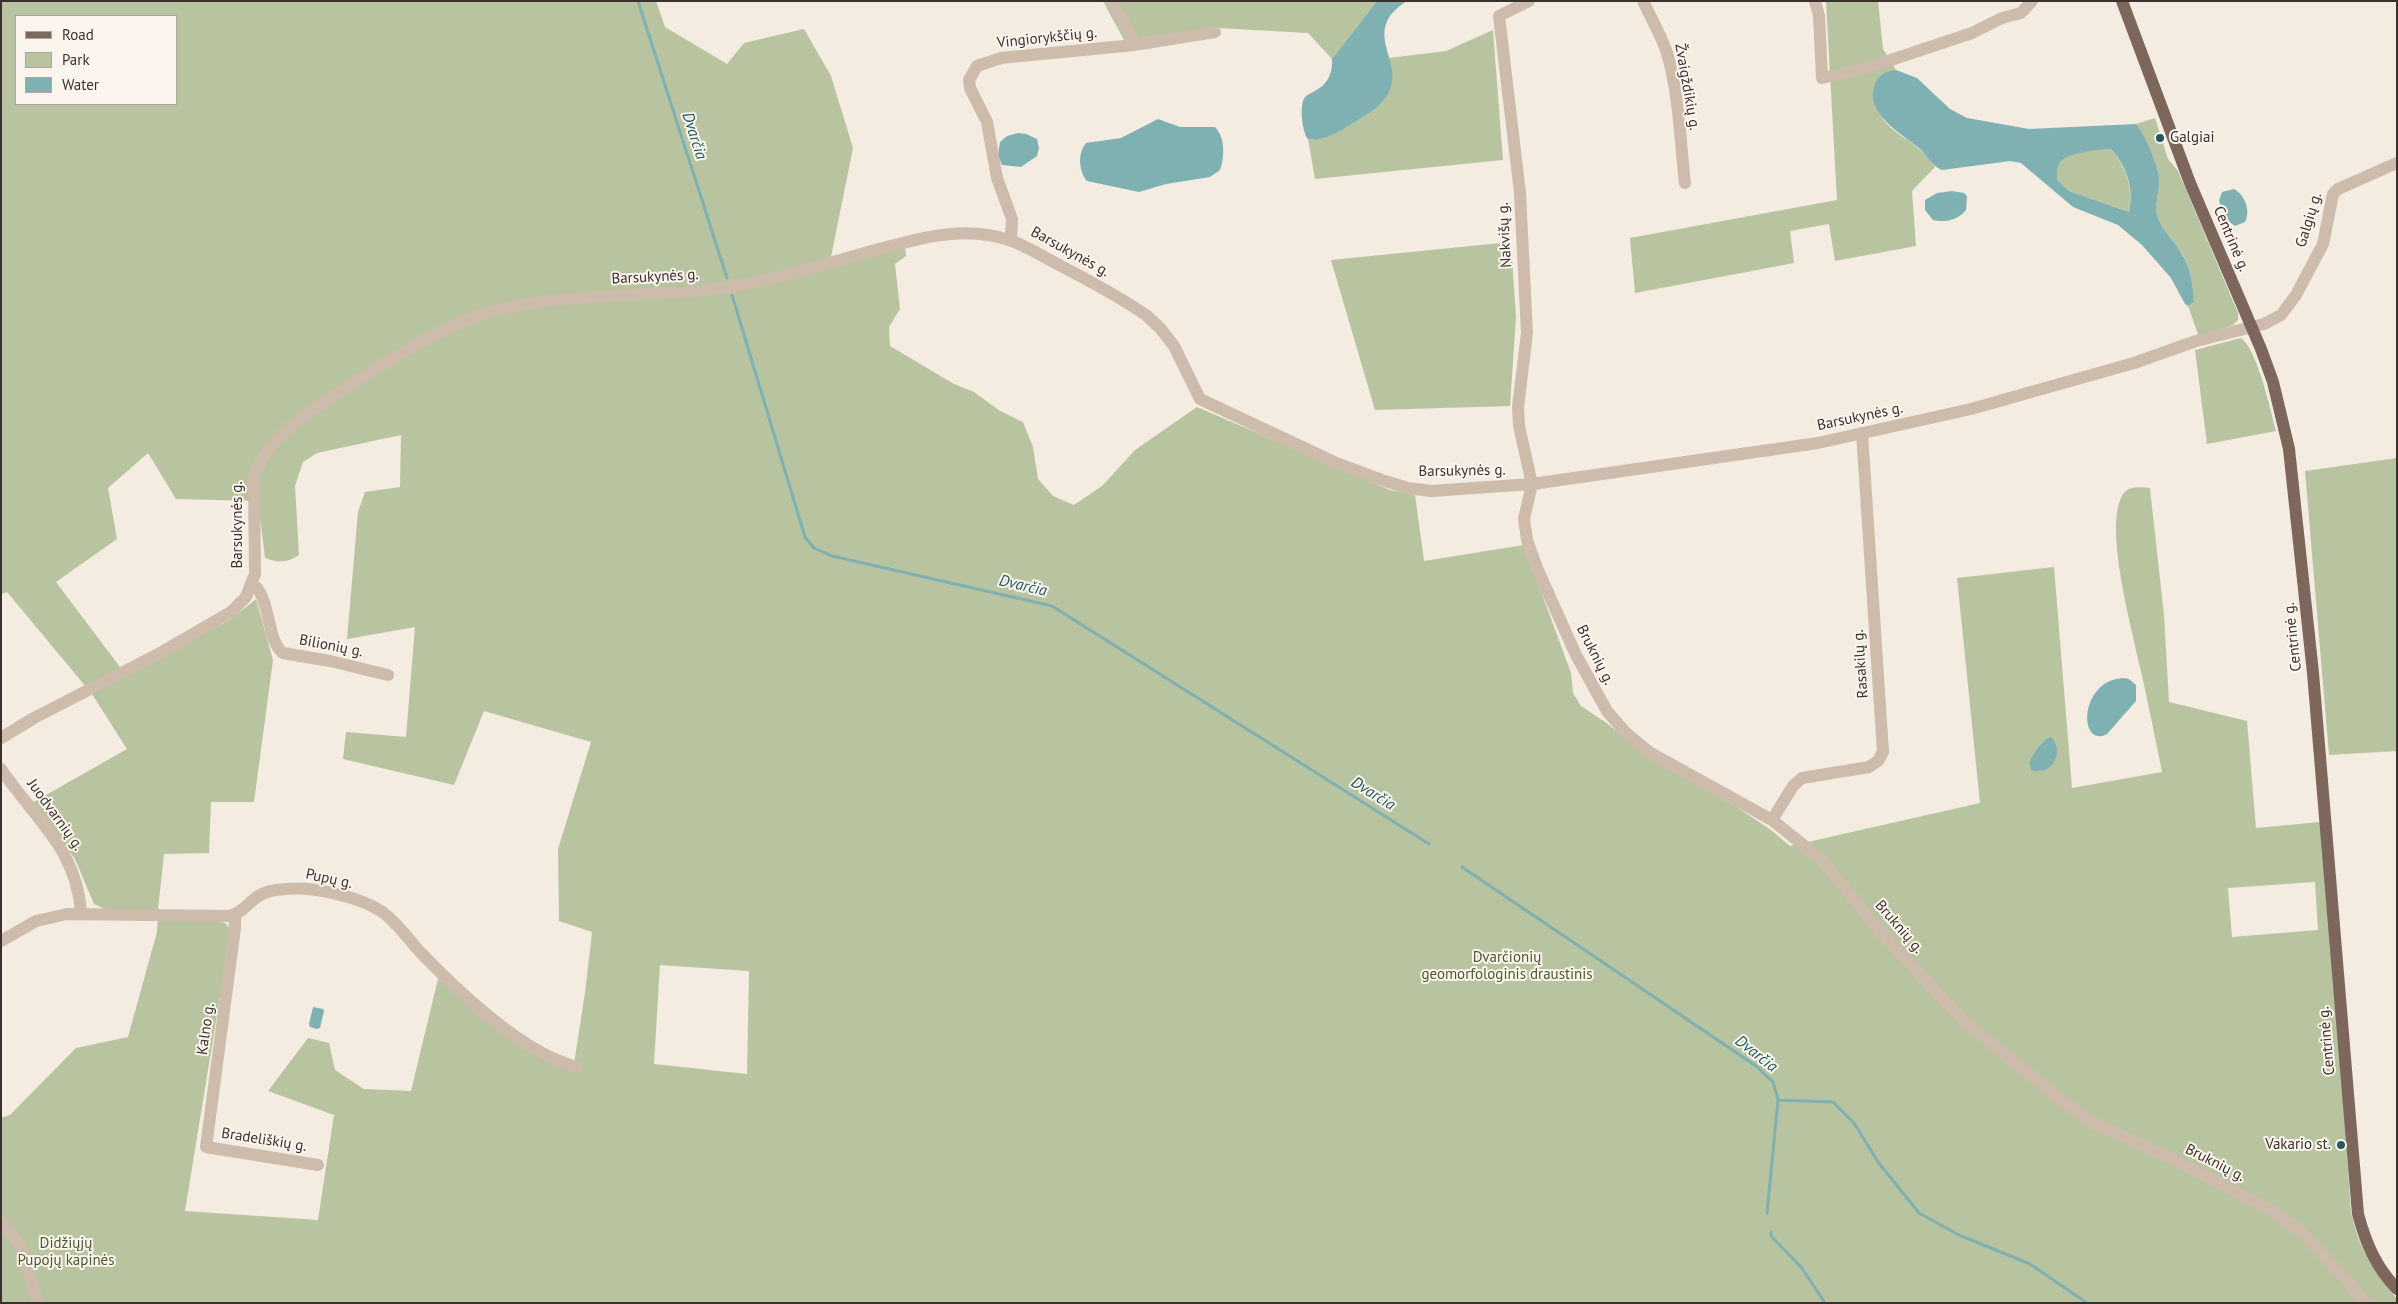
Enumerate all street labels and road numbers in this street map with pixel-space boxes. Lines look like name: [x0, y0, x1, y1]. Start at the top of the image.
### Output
street label: Vingiorykščių g.: [996, 24, 1098, 52]
street label: Žvaigždikių g.: [1671, 42, 1703, 132]
street label: Galgių g.: [2292, 190, 2326, 250]
street label: Nakvišų g.: [1494, 202, 1516, 268]
street label: Centrinė g.: [2209, 204, 2253, 274]
street label: Barsukynės g.: [1028, 223, 1112, 281]
street label: Barsukynės g.: [611, 266, 699, 288]
street label: Barsukynės g.: [1815, 399, 1905, 435]
street label: Barsukynės g.: [1418, 461, 1506, 481]
street label: Barsukynės g.: [229, 481, 247, 569]
street label: Centrinė g.: [2280, 602, 2306, 672]
street label: Bruknių g.: [1572, 622, 1618, 688]
street label: Rasakilų g.: [1850, 629, 1872, 699]
street label: Bilionių g.: [297, 631, 365, 661]
street label: Juodvarnių g.: [23, 776, 87, 854]
street label: Pupų g.: [304, 865, 354, 893]
street label: Bruknių g.: [1871, 897, 1927, 957]
street label: Kalno g.: [193, 1002, 219, 1056]
street label: Centrinė g.: [2315, 1006, 2339, 1076]
street label: Bradeliškių g.: [220, 1124, 308, 1156]
street label: Bruknių g.: [2182, 1140, 2248, 1186]

